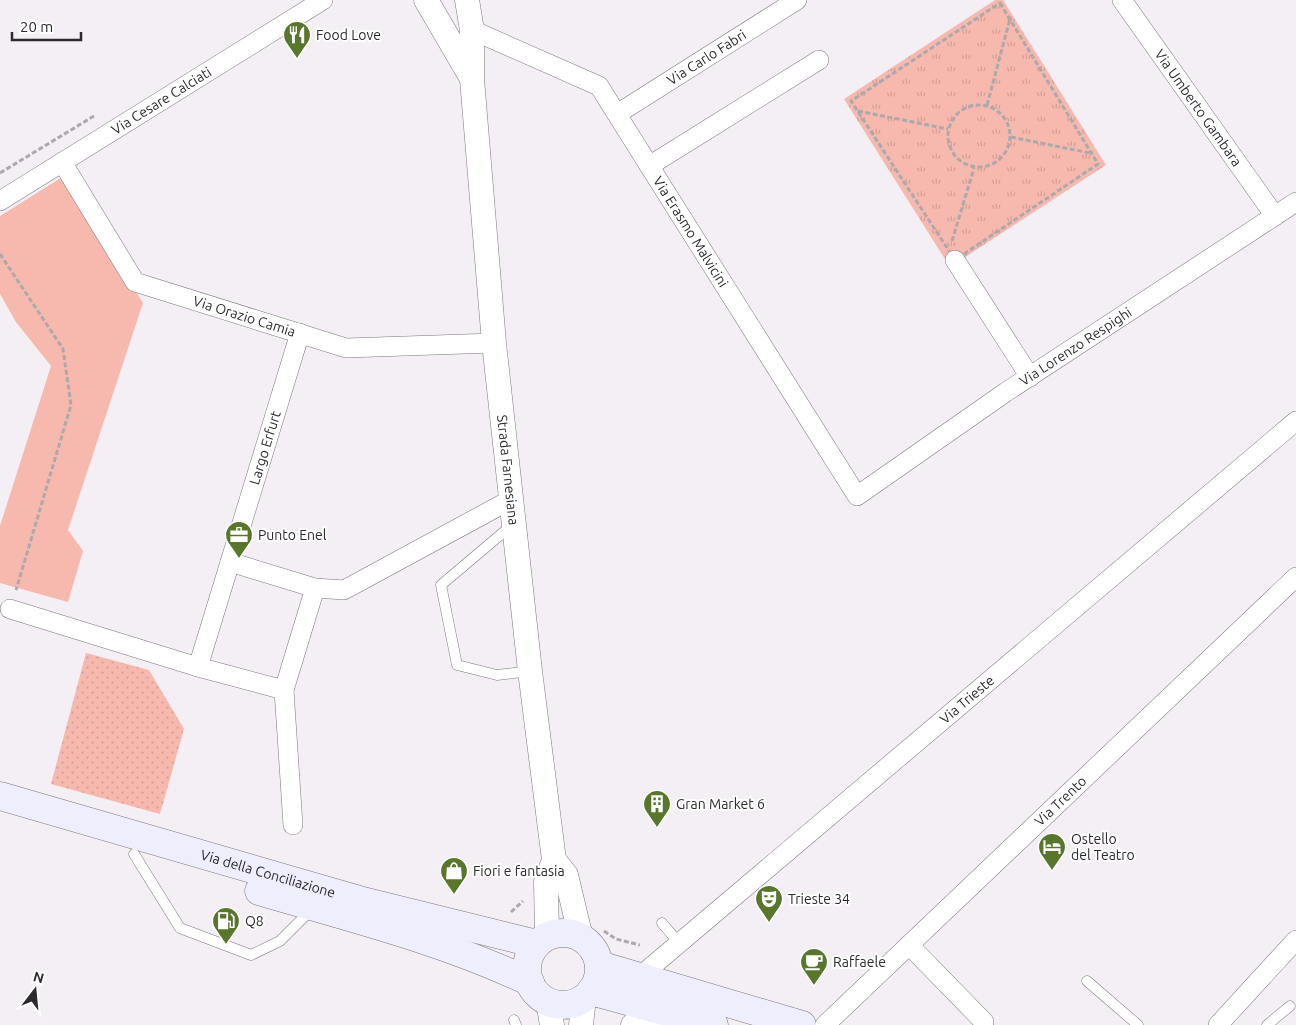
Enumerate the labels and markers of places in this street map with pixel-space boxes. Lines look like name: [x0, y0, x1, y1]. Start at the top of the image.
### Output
restaurant icon: Food Love: [282, 20, 312, 59]
place label: Food Love: [316, 27, 381, 43]
office icon: Punto Enel: [224, 520, 254, 559]
place label: Punto Enel: [258, 527, 327, 543]
building icon: Gran Market 6: [642, 789, 672, 828]
place label: Gran Market 6: [676, 796, 765, 812]
place label: Ostello del Teatro: [1071, 831, 1135, 863]
hotel icon: Ostello del Teatro: [1037, 832, 1067, 871]
shop icon: Fiori e fantasia: [439, 856, 469, 895]
place label: Fiori e fantasia: [473, 863, 565, 879]
theatre icon: Trieste 34: [754, 884, 784, 923]
place label: Trieste 34: [788, 891, 850, 907]
fuel station icon: Q8: [211, 906, 241, 945]
place label: Q8: [245, 913, 264, 929]
cafe icon: Raffaele: [799, 947, 829, 986]
place label: Raffaele: [833, 954, 886, 970]

